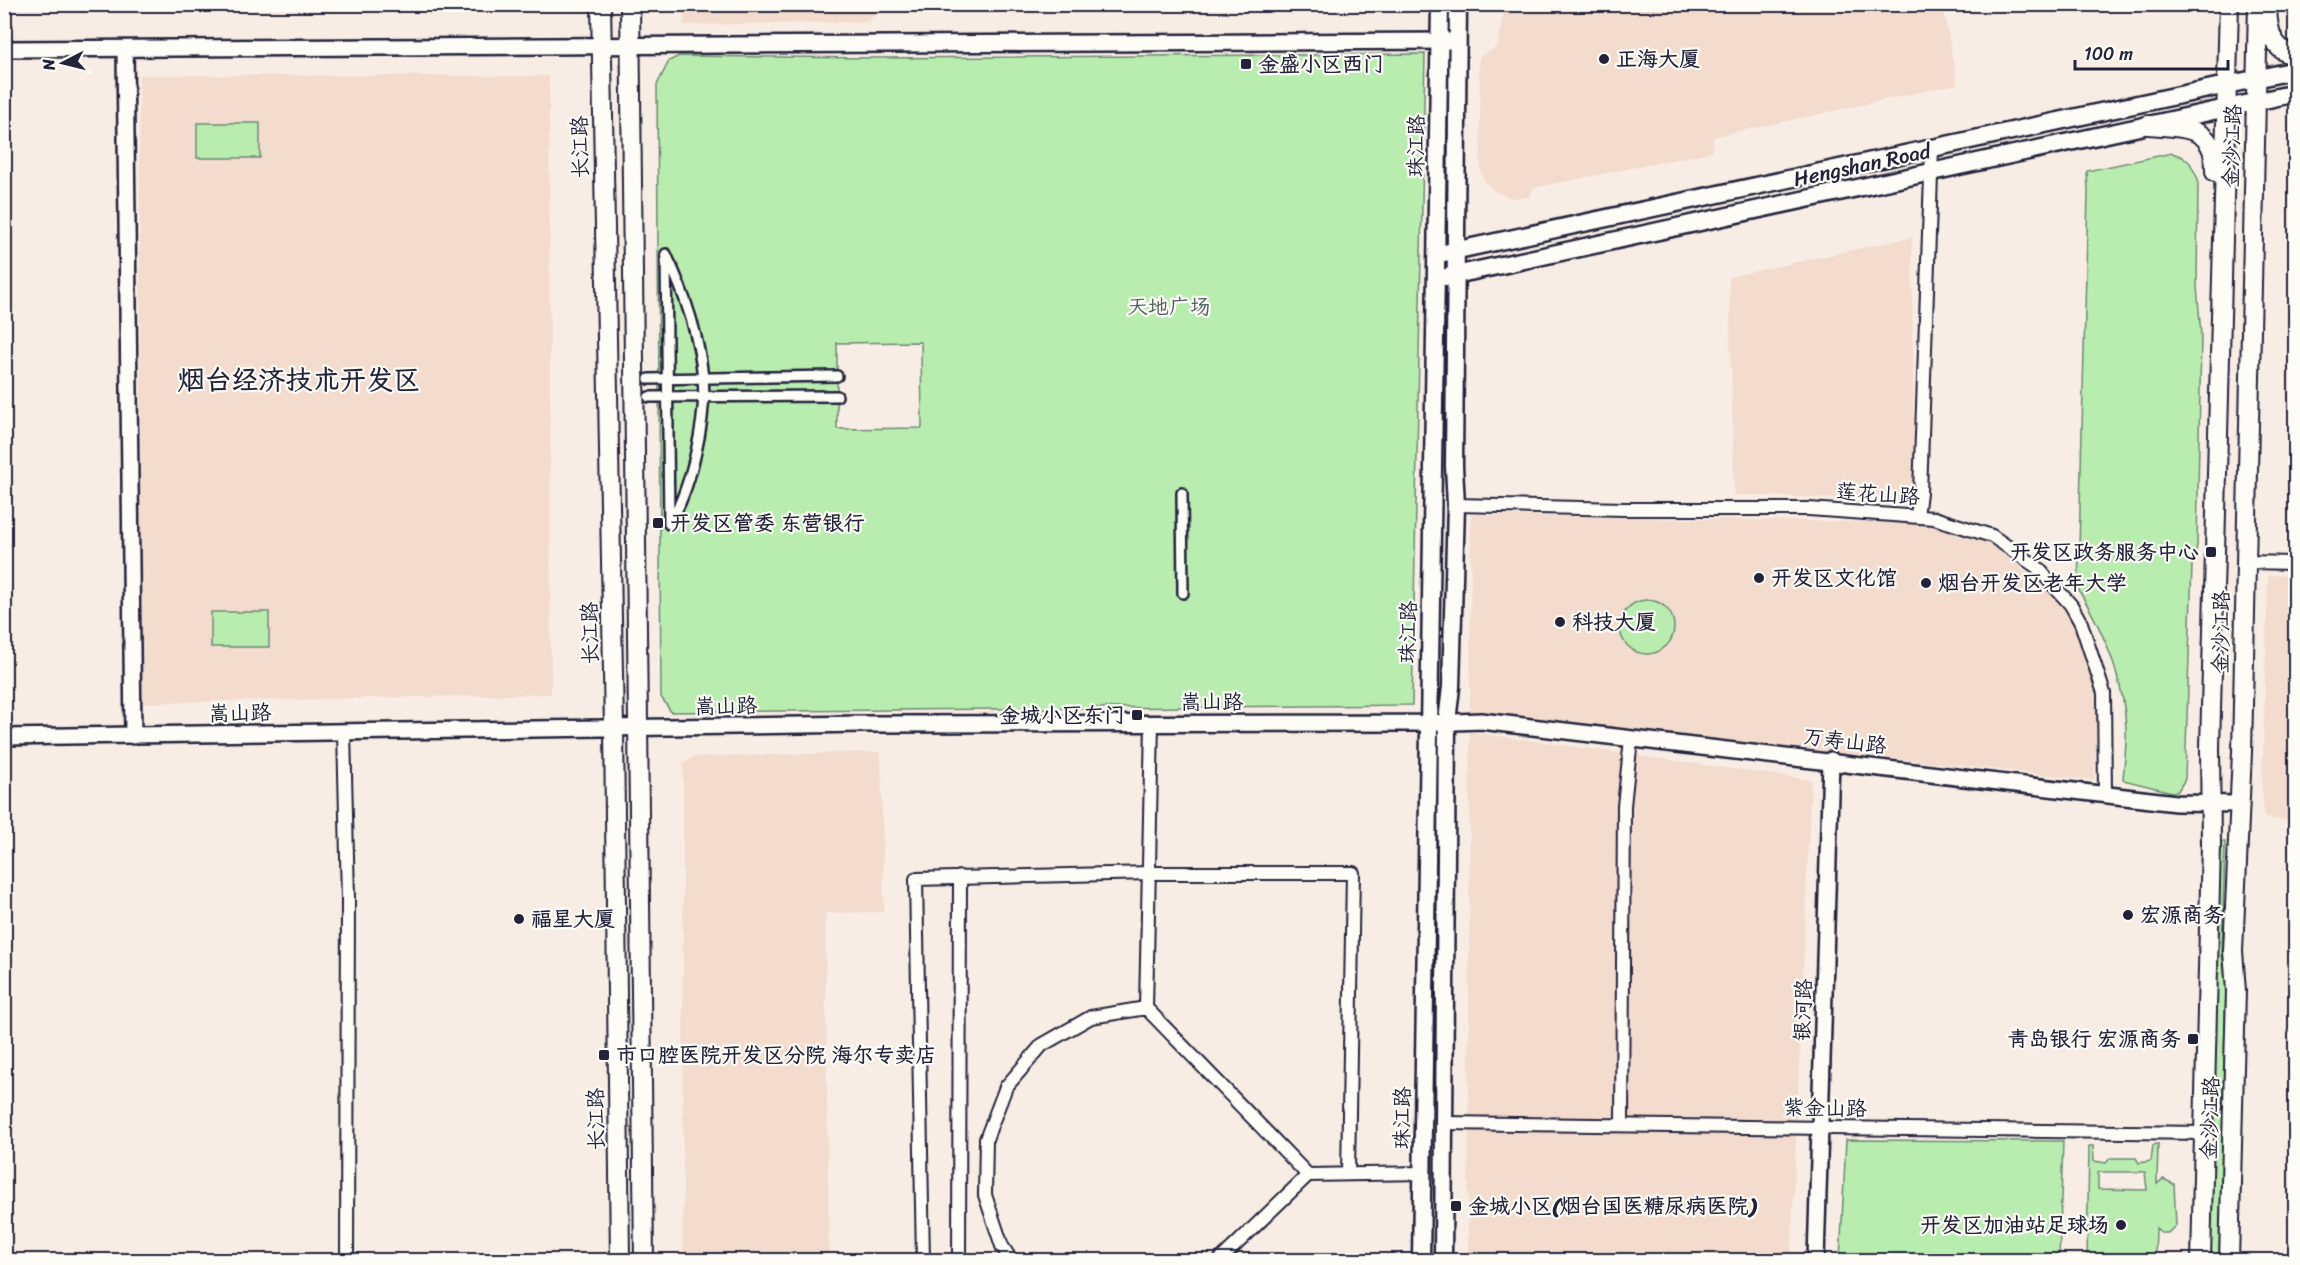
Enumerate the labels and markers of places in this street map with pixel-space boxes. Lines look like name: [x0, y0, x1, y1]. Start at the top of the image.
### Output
place label: 正海大厦: [1616, 40, 1700, 78]
place label: 金盛小区西门: [1258, 45, 1384, 83]
marker: 正海大厦: [1597, 52, 1611, 66]
marker: 金盛小区西门: [1239, 57, 1253, 71]
place label: 开发区管委 东营银行: [670, 504, 864, 542]
marker: 开发区管委 东营银行: [651, 516, 665, 530]
place label: 开发区政务服务中心: [2010, 533, 2199, 571]
marker: 开发区政务服务中心: [2204, 545, 2218, 559]
place label: 开发区文化馆: [1771, 559, 1897, 597]
place label: 烟台开发区老年大学: [1938, 564, 2127, 602]
marker: 开发区文化馆: [1752, 571, 1766, 585]
marker: 烟台开发区老年大学: [1919, 576, 1933, 590]
place label: 科技大厦: [1572, 603, 1656, 641]
marker: 科技大厦: [1553, 615, 1567, 629]
place label: 金城小区东门: [999, 696, 1125, 734]
marker: 金城小区东门: [1130, 708, 1144, 722]
place label: 宏源商务: [2140, 896, 2224, 934]
place label: 福星大厦: [531, 900, 615, 938]
marker: 宏源商务: [2121, 908, 2135, 922]
marker: 福星大厦: [512, 912, 526, 926]
place label: 青岛银行 宏源商务: [2008, 1020, 2181, 1058]
marker: 青岛银行 宏源商务: [2186, 1032, 2200, 1046]
place label: 市口腔医院开发区分院 海尔专卖店: [616, 1036, 936, 1074]
marker: 市口腔医院开发区分院 海尔专卖店: [597, 1048, 611, 1062]
place label: 金城小区(烟台国医糖尿病医院): [1468, 1187, 1757, 1225]
marker: 金城小区(烟台国医糖尿病医院): [1449, 1199, 1463, 1213]
place label: 开发区加油站足球场: [1920, 1206, 2109, 1244]
marker: 开发区加油站足球场: [2114, 1218, 2128, 1232]

